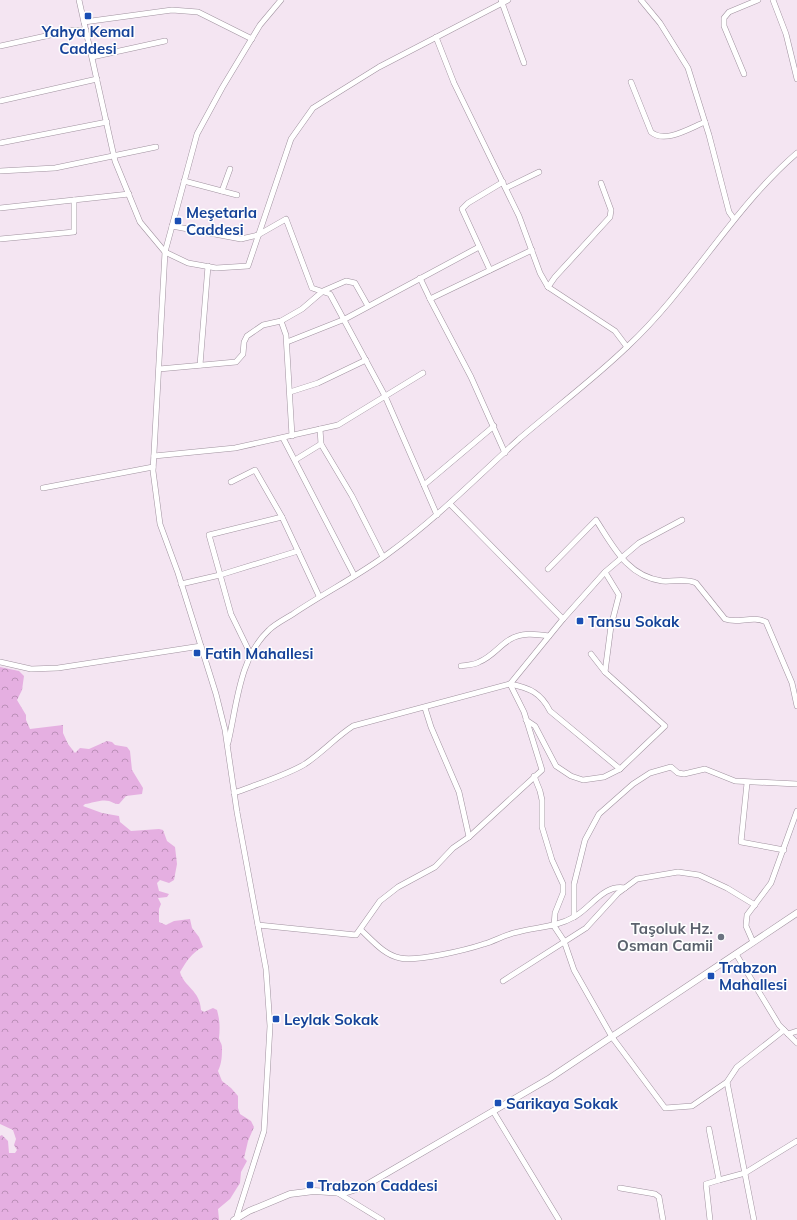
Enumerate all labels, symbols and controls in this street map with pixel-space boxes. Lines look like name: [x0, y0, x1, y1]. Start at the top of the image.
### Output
marker: Yahya Kemal Caddesi: [83, 11, 93, 21]
place label: Yahya Kemal Caddesi: [41, 22, 134, 58]
place label: Meşetarla Caddesi: [186, 203, 257, 239]
marker: Meşetarla Caddesi: [173, 216, 183, 226]
place label: Tansu Sokak: [588, 612, 680, 631]
marker: Tansu Sokak: [575, 616, 585, 626]
place label: Fatih Mahallesi: [205, 644, 314, 663]
marker: Fatih Mahallesi: [192, 648, 202, 658]
place label: Taşoluk Hz. Osman Camii: [617, 919, 713, 955]
marker: Taşoluk Hz. Osman Camii: [716, 932, 726, 942]
place label: Trabzon Mahallesi: [719, 958, 787, 994]
marker: Trabzon Mahallesi: [706, 971, 716, 981]
place label: Leylak Sokak: [284, 1010, 379, 1029]
marker: Leylak Sokak: [271, 1014, 281, 1024]
place label: Sarikaya Sokak: [506, 1094, 619, 1113]
marker: Sarikaya Sokak: [493, 1098, 503, 1108]
place label: Trabzon Caddesi: [318, 1176, 438, 1195]
marker: Trabzon Caddesi: [305, 1180, 315, 1190]

